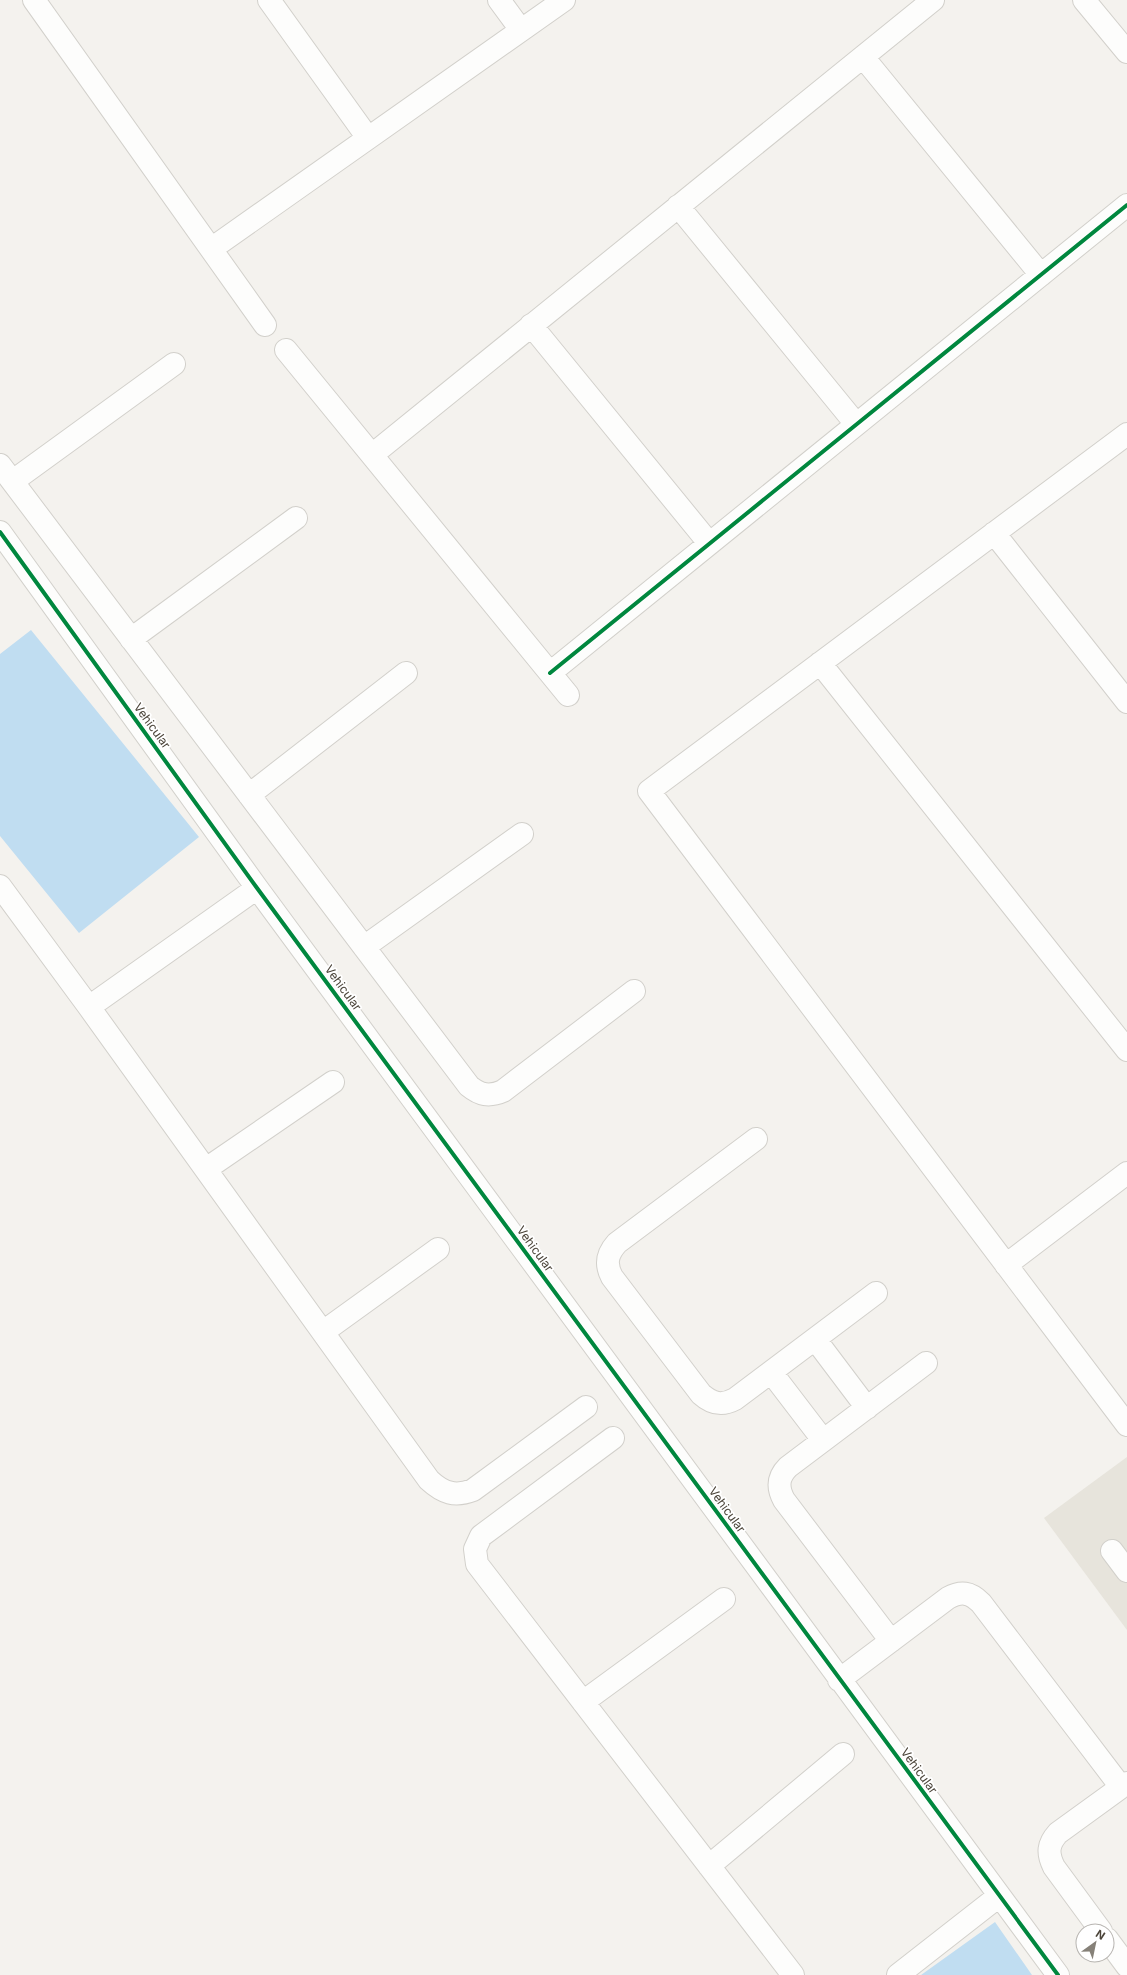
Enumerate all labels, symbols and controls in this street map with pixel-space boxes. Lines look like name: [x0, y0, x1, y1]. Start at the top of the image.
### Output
street label: Vehicular: [131, 700, 174, 752]
street label: Vehicular: [322, 962, 365, 1014]
street label: Vehicular: [514, 1223, 557, 1275]
street label: Vehicular: [706, 1484, 749, 1536]
street label: Vehicular: [898, 1745, 941, 1797]
north arrow: [1075, 1923, 1115, 1963]
text: N: [1093, 1926, 1108, 1943]

